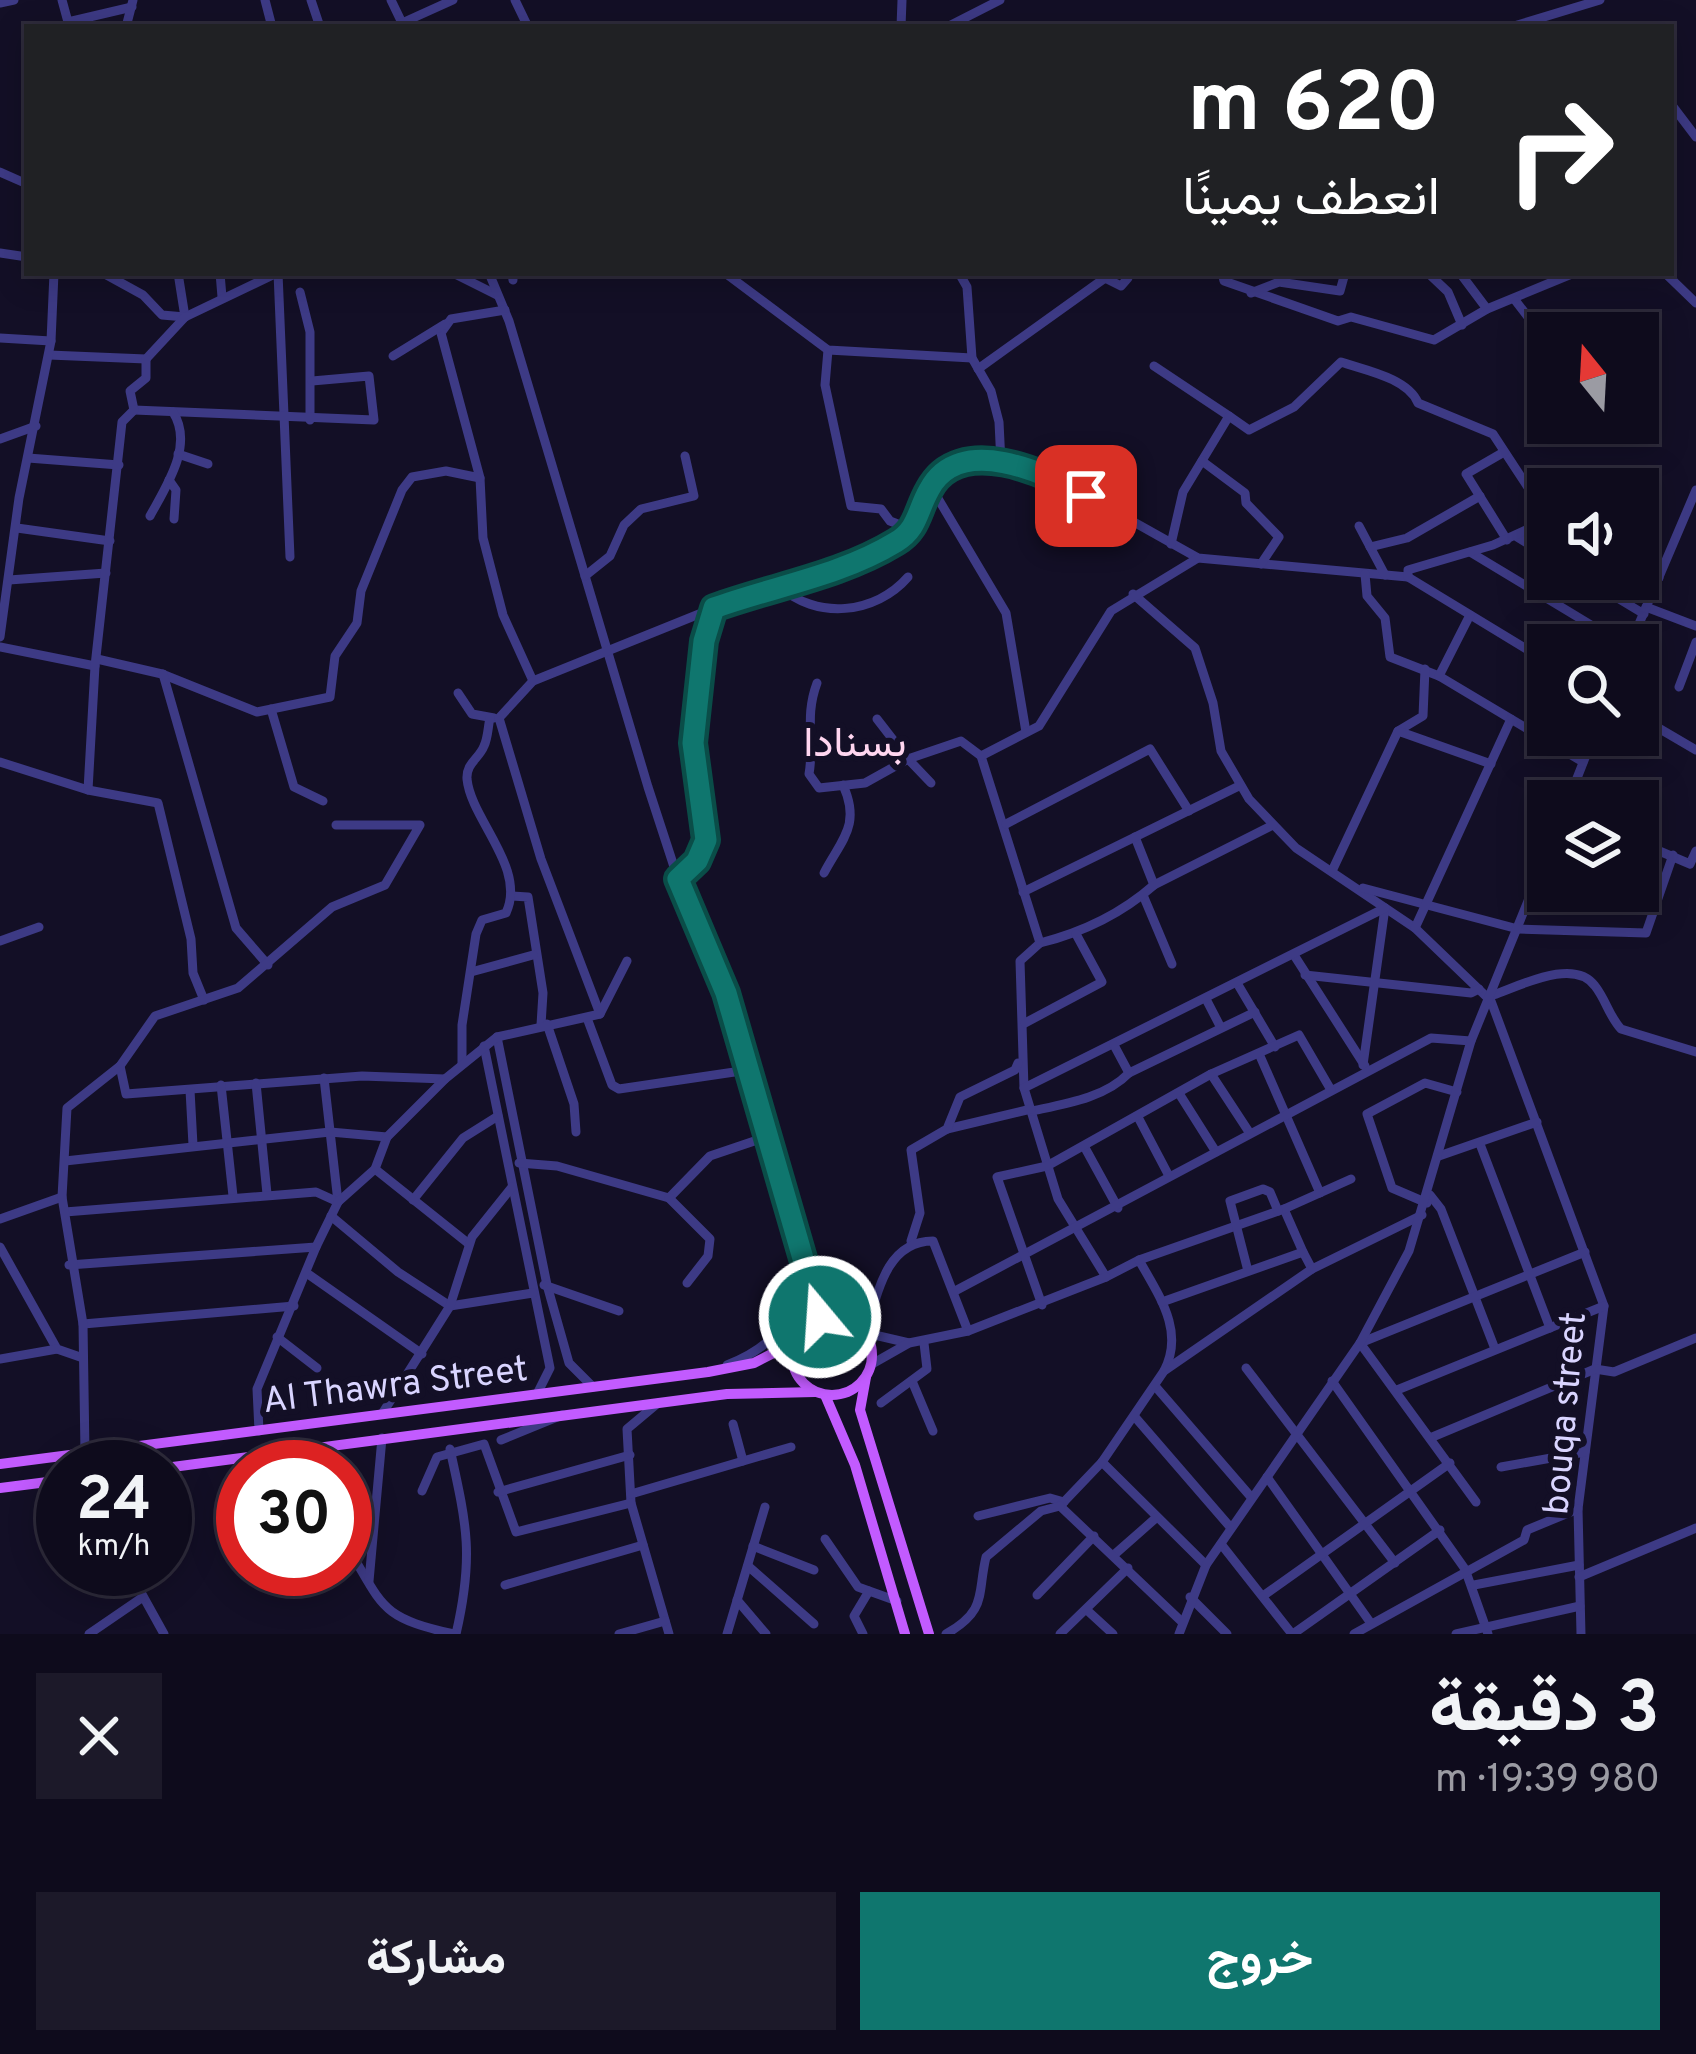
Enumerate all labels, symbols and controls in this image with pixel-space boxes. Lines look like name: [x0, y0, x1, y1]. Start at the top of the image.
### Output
text: 620 m: [1187, 55, 1440, 161]
icon: right: [1482, 72, 1638, 228]
text: انعطف يمينًا: [1182, 166, 1440, 235]
north arrow: [1527, 312, 1659, 444]
map controls: [1527, 312, 1659, 912]
pin: [1035, 445, 1137, 547]
icon: arrive: [1053, 463, 1119, 529]
button: sound: [1527, 468, 1659, 600]
button: search: [1527, 624, 1659, 756]
district label: بسنادا: [804, 719, 906, 772]
button: layers: [1527, 780, 1659, 912]
position arrow: [757, 1254, 883, 1380]
street label: bouqa street: [1535, 1310, 1599, 1517]
street label: Al Thawra Street: [260, 1348, 531, 1426]
speed limit sign: 30: [216, 1440, 372, 1596]
text: 24: [76, 1465, 152, 1541]
text: km/h: [78, 1529, 150, 1566]
text: 3 دقيقة: [1429, 1666, 1660, 1758]
button: close: [36, 1673, 162, 1799]
text: 980 m · 19:39: [1435, 1757, 1660, 1806]
button: مشاركة: [36, 1892, 836, 2030]
button: خروج: [860, 1892, 1660, 2030]

